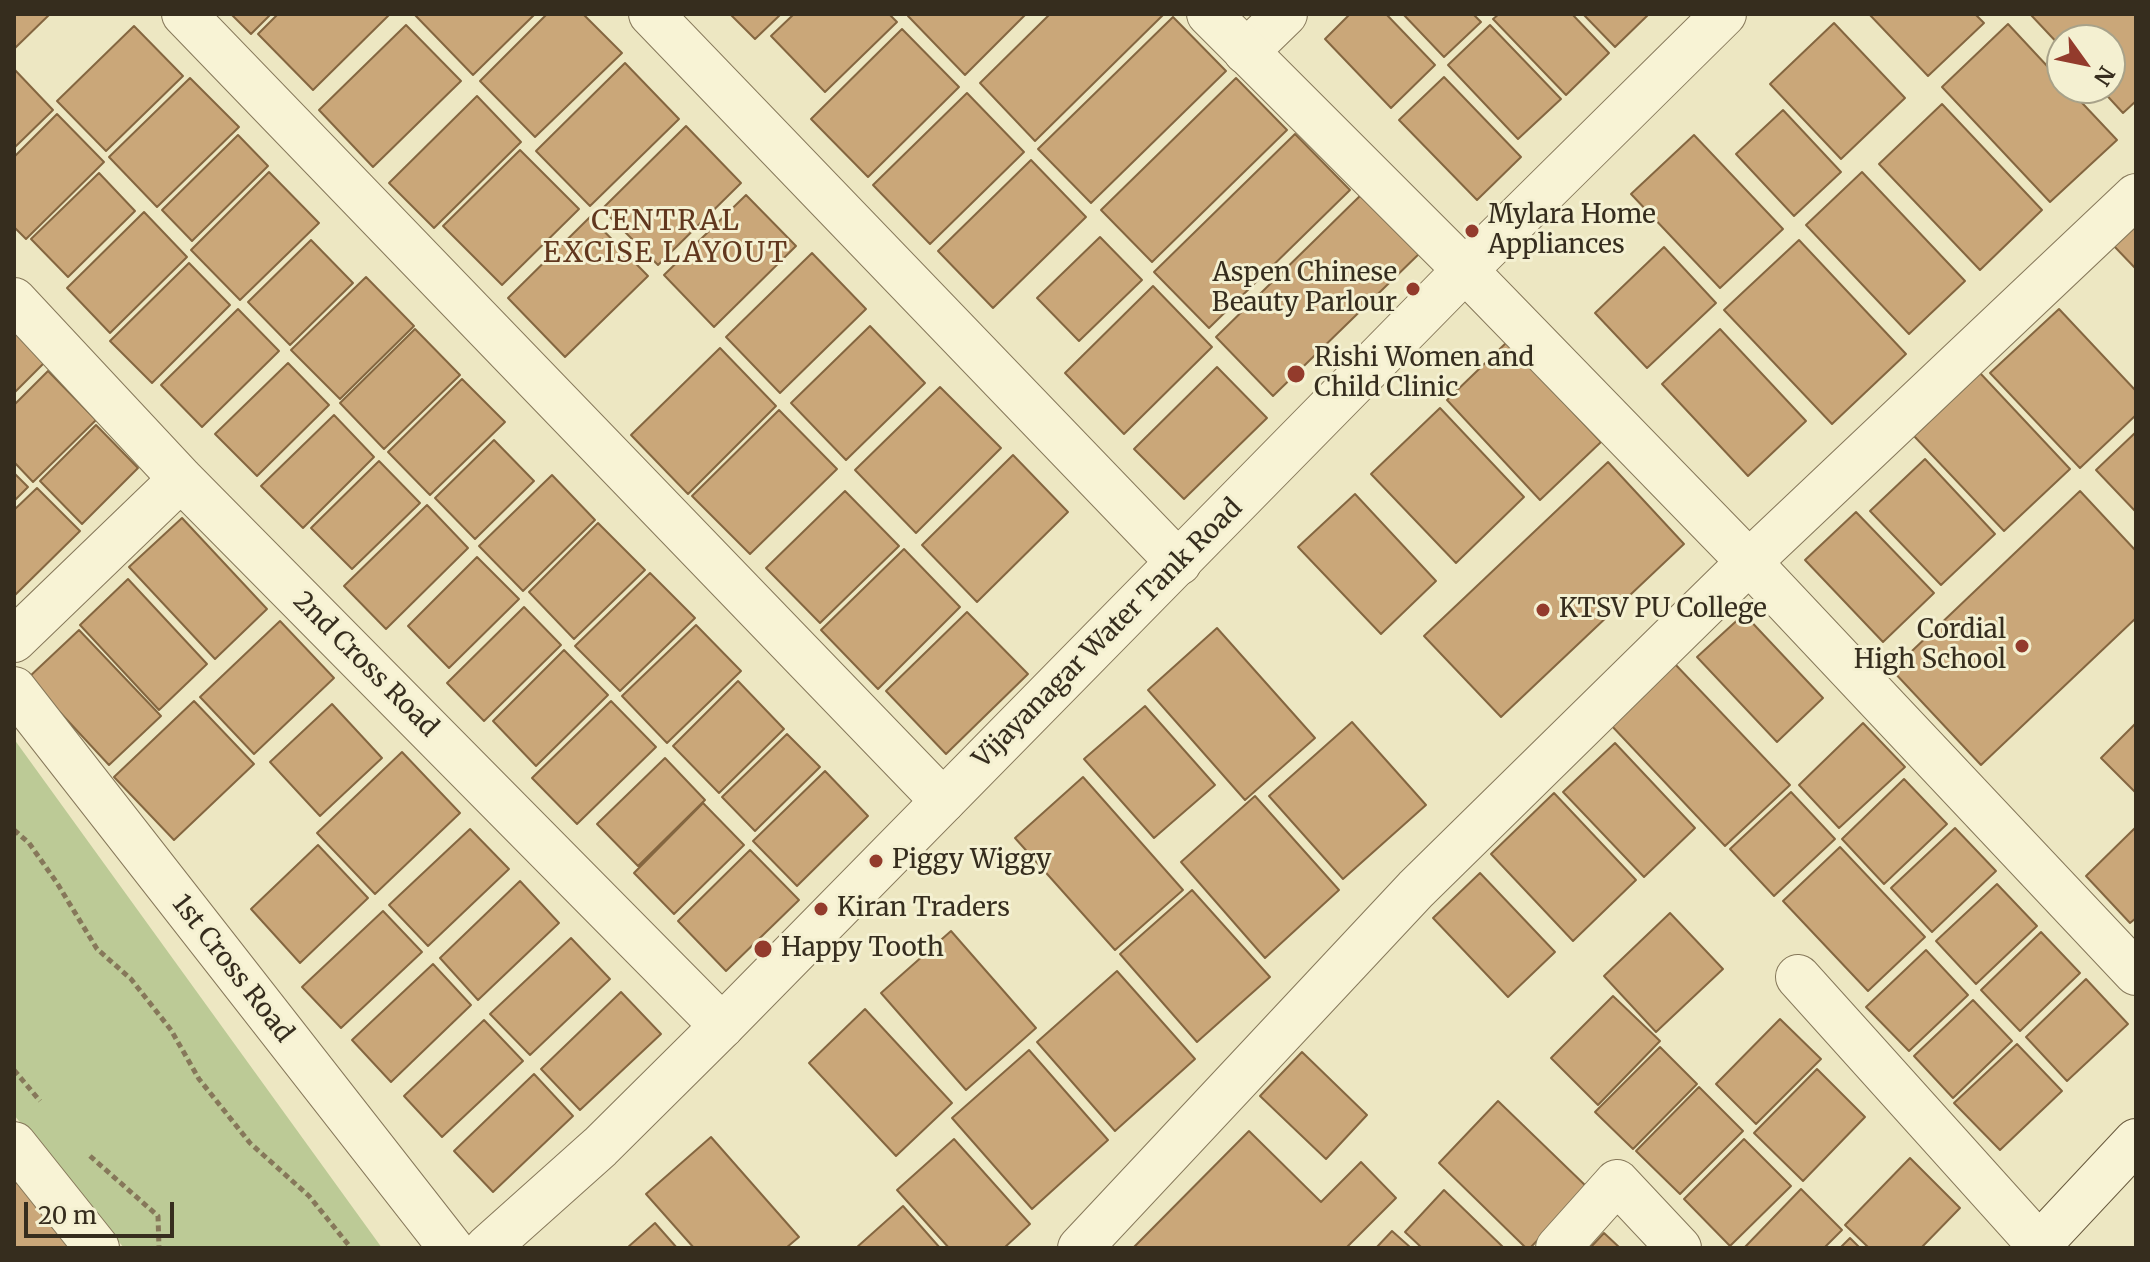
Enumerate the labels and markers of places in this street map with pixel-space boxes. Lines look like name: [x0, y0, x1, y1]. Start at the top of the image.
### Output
place label: Mylara Home Appliances: [1488, 200, 1656, 262]
marker: Mylara Home Appliances: [1463, 222, 1481, 240]
place label: Aspen Chinese Beauty Parlour: [1212, 258, 1397, 320]
marker: Aspen Chinese Beauty Parlour: [1404, 280, 1422, 298]
place label: Rishi Women and Child Clinic: [1314, 343, 1534, 404]
marker: Rishi Women and Child Clinic: [1285, 363, 1307, 385]
place label: KTSV PU College: [1559, 594, 1767, 626]
marker: KTSV PU College: [1534, 601, 1552, 619]
place label: Cordial High School: [1854, 615, 2006, 676]
marker: Cordial High School: [2013, 637, 2031, 655]
place label: Piggy Wiggy: [892, 845, 1051, 877]
marker: Piggy Wiggy: [867, 852, 885, 870]
place label: Kiran Traders: [837, 893, 1010, 925]
marker: Kiran Traders: [812, 900, 830, 918]
place label: Happy Tooth: [781, 933, 944, 965]
marker: Happy Tooth: [752, 938, 774, 960]

